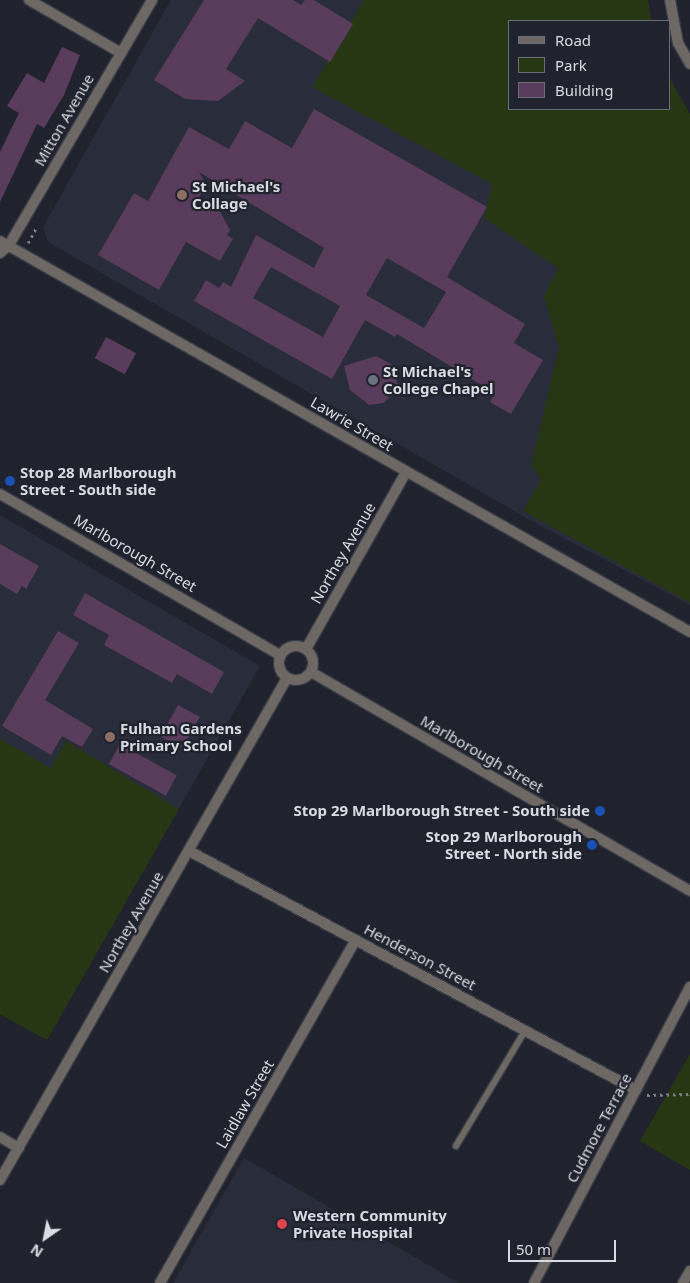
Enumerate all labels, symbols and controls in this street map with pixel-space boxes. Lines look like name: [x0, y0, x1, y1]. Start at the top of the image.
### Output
legend: [508, 20, 670, 110]
text: Road: [555, 30, 591, 50]
text: Park: [555, 55, 587, 75]
street label: Mitton Avenue: [30, 71, 98, 169]
text: Building: [555, 80, 613, 100]
place label: St Michael's Collage: [192, 177, 280, 212]
marker: St Michael's Collage: [176, 189, 188, 201]
place label: St Michael's College Chapel: [383, 362, 494, 397]
marker: St Michael's College Chapel: [367, 374, 379, 386]
street label: Lawrie Street: [308, 393, 396, 455]
place label: Stop 28 Marlborough Street - South side: [20, 463, 177, 498]
marker: Stop 28 Marlborough Street - South side: [4, 475, 16, 487]
street label: Northey Avenue: [307, 499, 379, 607]
street label: Marlborough Street: [70, 510, 200, 596]
street label: Marlborough Street: [417, 711, 547, 797]
place label: Fulham Gardens Primary School: [120, 719, 242, 754]
marker: Fulham Gardens Primary School: [104, 731, 116, 743]
place label: Stop 29 Marlborough Street - South side: [293, 802, 590, 820]
marker: Stop 29 Marlborough Street - South side: [594, 805, 606, 817]
place label: Stop 29 Marlborough Street - North side: [425, 827, 582, 862]
marker: Stop 29 Marlborough Street - North side: [586, 839, 598, 851]
street label: Northey Avenue: [95, 868, 167, 976]
street label: Henderson Street: [361, 920, 479, 994]
street label: Laidlaw Street: [212, 1057, 278, 1151]
street label: Cudmore Terrace: [563, 1070, 635, 1186]
place label: Western Community Private Hospital: [293, 1206, 447, 1241]
north arrow: [20, 1213, 70, 1263]
marker: Western Community Private Hospital: [275, 1217, 289, 1231]
scale bar: [510, 1230, 618, 1262]
text: 50 m: [516, 1239, 551, 1259]
text: N: [27, 1240, 47, 1262]

